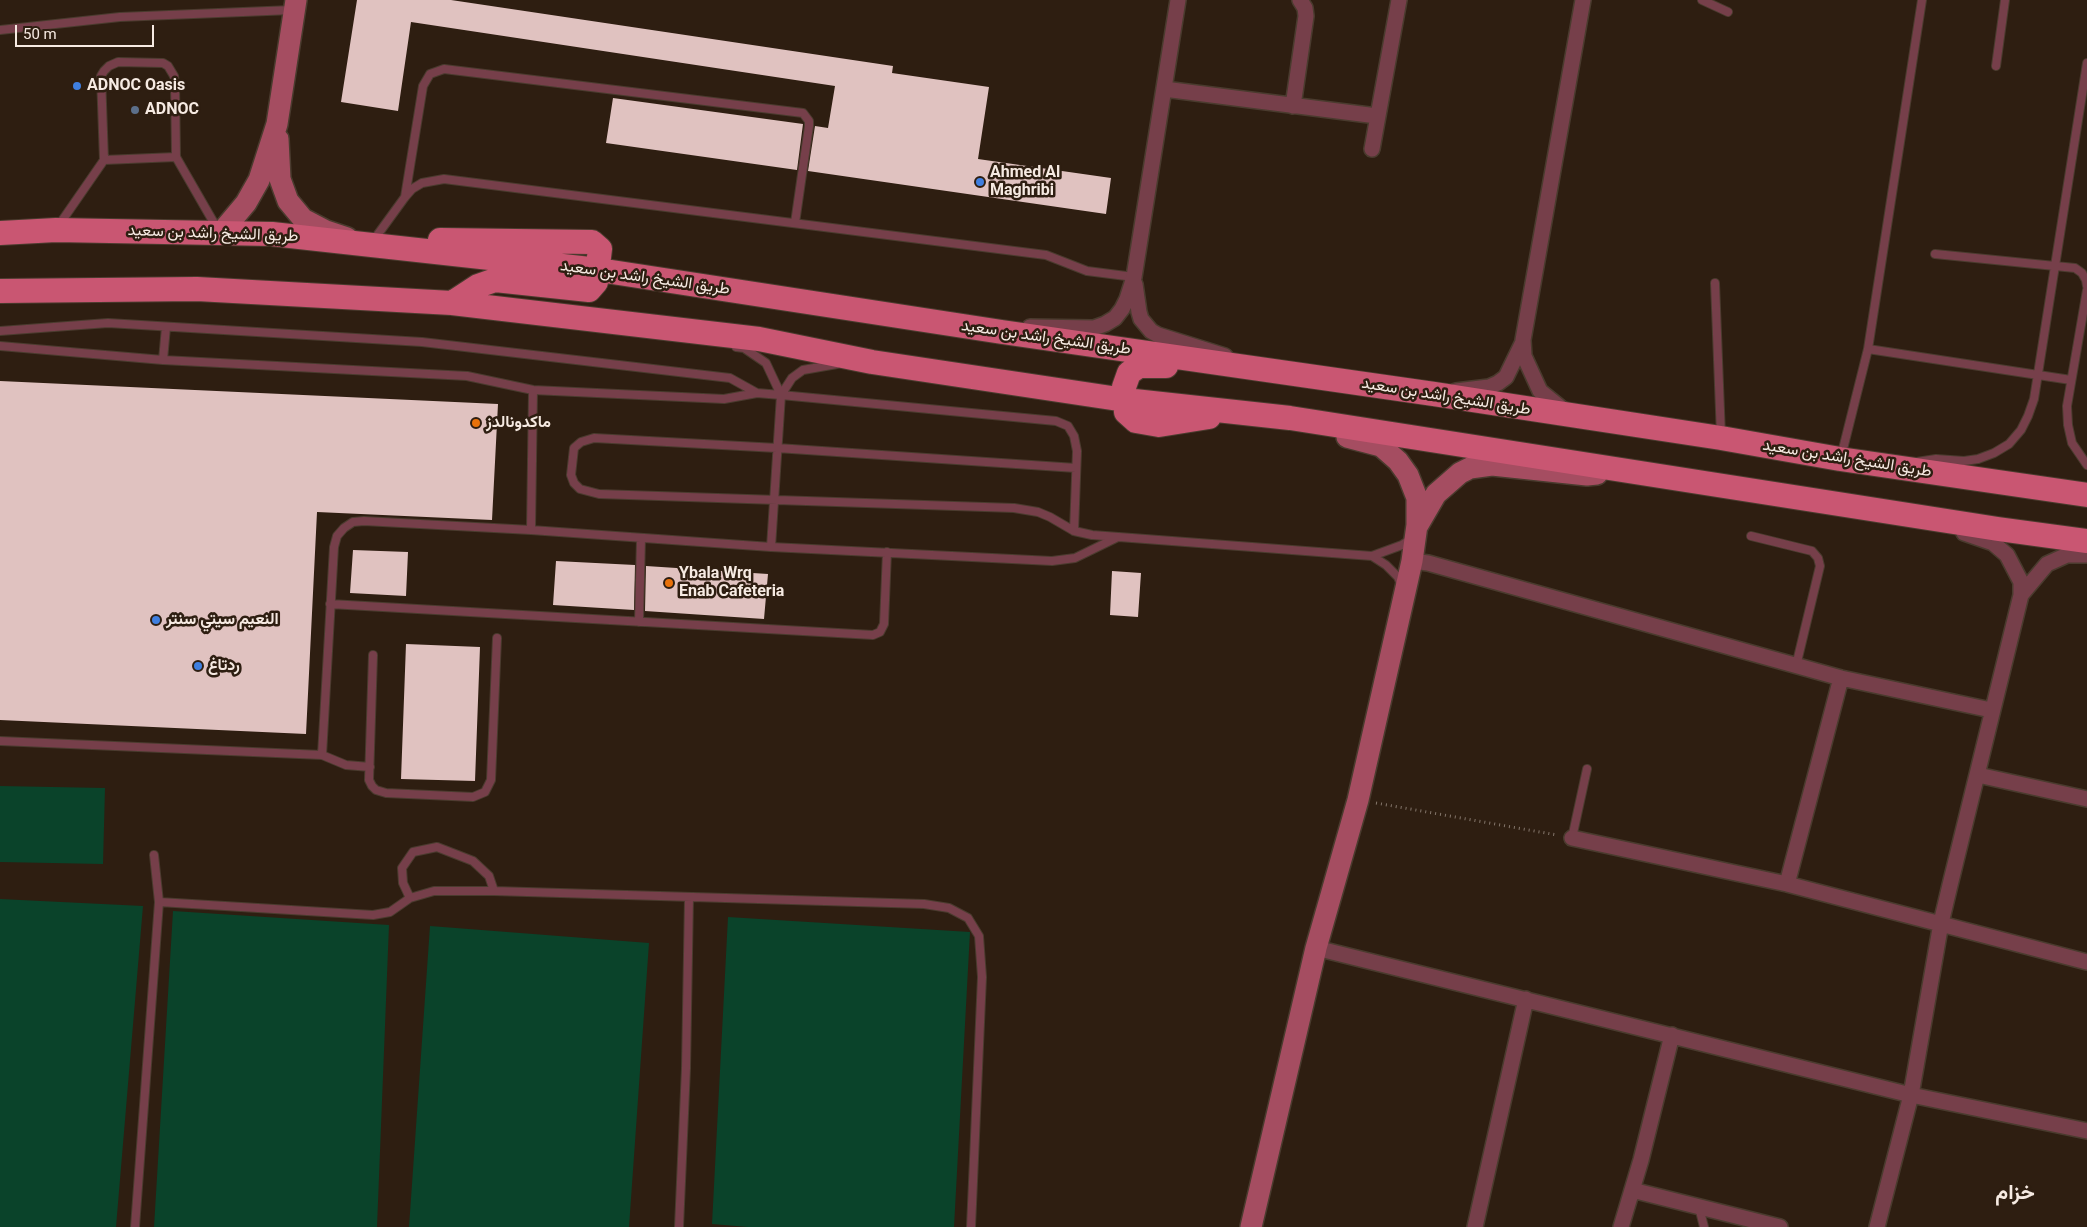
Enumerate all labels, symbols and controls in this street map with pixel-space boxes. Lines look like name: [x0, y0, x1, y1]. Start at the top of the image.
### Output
scale bar: [18, 15, 156, 47]
text: 50 m: [23, 25, 57, 43]
place label: ADNOC Oasis: [87, 76, 185, 96]
marker: ADNOC Oasis: [71, 80, 83, 92]
place label: ADNOC: [145, 100, 199, 120]
marker: ADNOC: [129, 104, 141, 116]
place label: Ahmed Al Maghribi: [990, 163, 1060, 201]
marker: Ahmed Al Maghribi: [974, 176, 986, 188]
street label: طريق الشيخ راشد بن سعيد: [127, 221, 299, 247]
street label: طريق الشيخ راشد بن سعيد: [559, 257, 731, 299]
street label: طريق الشيخ راشد بن سعيد: [960, 317, 1132, 359]
street label: طريق الشيخ راشد بن سعيد: [1360, 374, 1532, 420]
place label: ماكدونالدز: [486, 413, 551, 433]
marker: ماكدونالدز: [470, 417, 482, 429]
street label: طريق الشيخ راشد بن سعيد: [1761, 436, 1933, 482]
place label: Ybala Wrq Enab Cafeteria: [679, 564, 784, 602]
marker: Ybala Wrq Enab Cafeteria: [663, 577, 675, 589]
place label: النعيم سيتي سنتر: [166, 610, 279, 630]
marker: النعيم سيتي سنتر: [150, 614, 162, 626]
place label: ردتاغ: [208, 656, 240, 676]
marker: ردتاغ: [192, 660, 204, 672]
district label: خزام: [1995, 1181, 2035, 1207]

